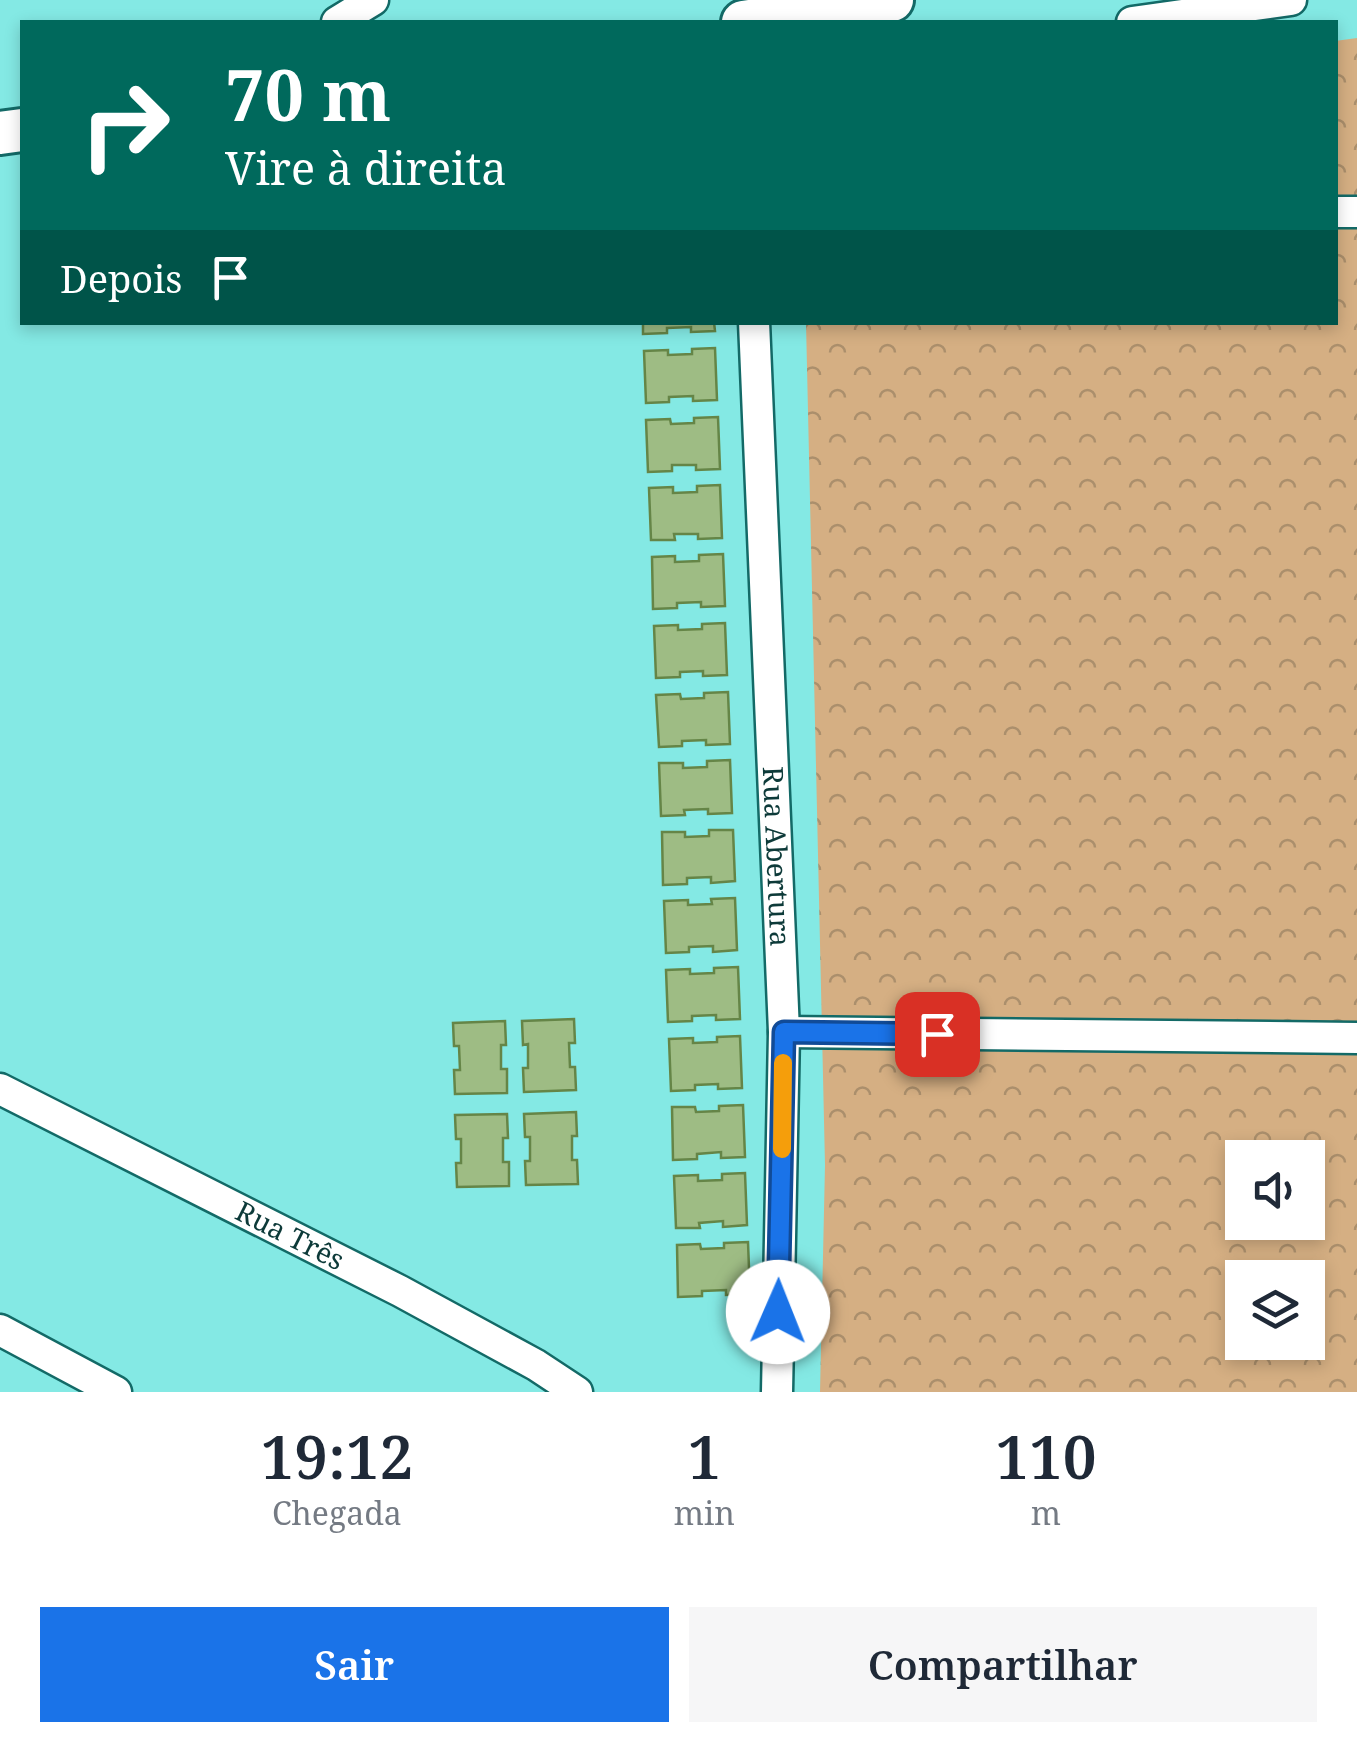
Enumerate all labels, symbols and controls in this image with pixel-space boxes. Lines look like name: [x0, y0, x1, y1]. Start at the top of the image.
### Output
text: 70 m: [225, 46, 391, 142]
icon: right: [60, 60, 190, 190]
text: Vire à direita: [225, 137, 507, 198]
icon: arrive: [203, 250, 258, 305]
text: Depois: [60, 252, 183, 304]
street label: Rua Abertura: [755, 766, 800, 947]
pin: [895, 992, 980, 1077]
icon: arrive: [910, 1007, 965, 1062]
map controls: [1225, 1140, 1325, 1360]
button: sound: [1225, 1140, 1325, 1240]
street label: Rua Três: [230, 1191, 351, 1278]
position arrow: [726, 1260, 830, 1364]
button: layers: [1225, 1260, 1325, 1360]
text: 19:12: [260, 1415, 413, 1497]
text: 1: [687, 1415, 721, 1497]
text: 110: [995, 1415, 1097, 1497]
text: Chegada: [272, 1491, 402, 1534]
text: min: [674, 1491, 735, 1534]
text: m: [1031, 1491, 1061, 1534]
button: Sair: [40, 1607, 669, 1722]
button: Compartilhar: [689, 1607, 1317, 1722]

